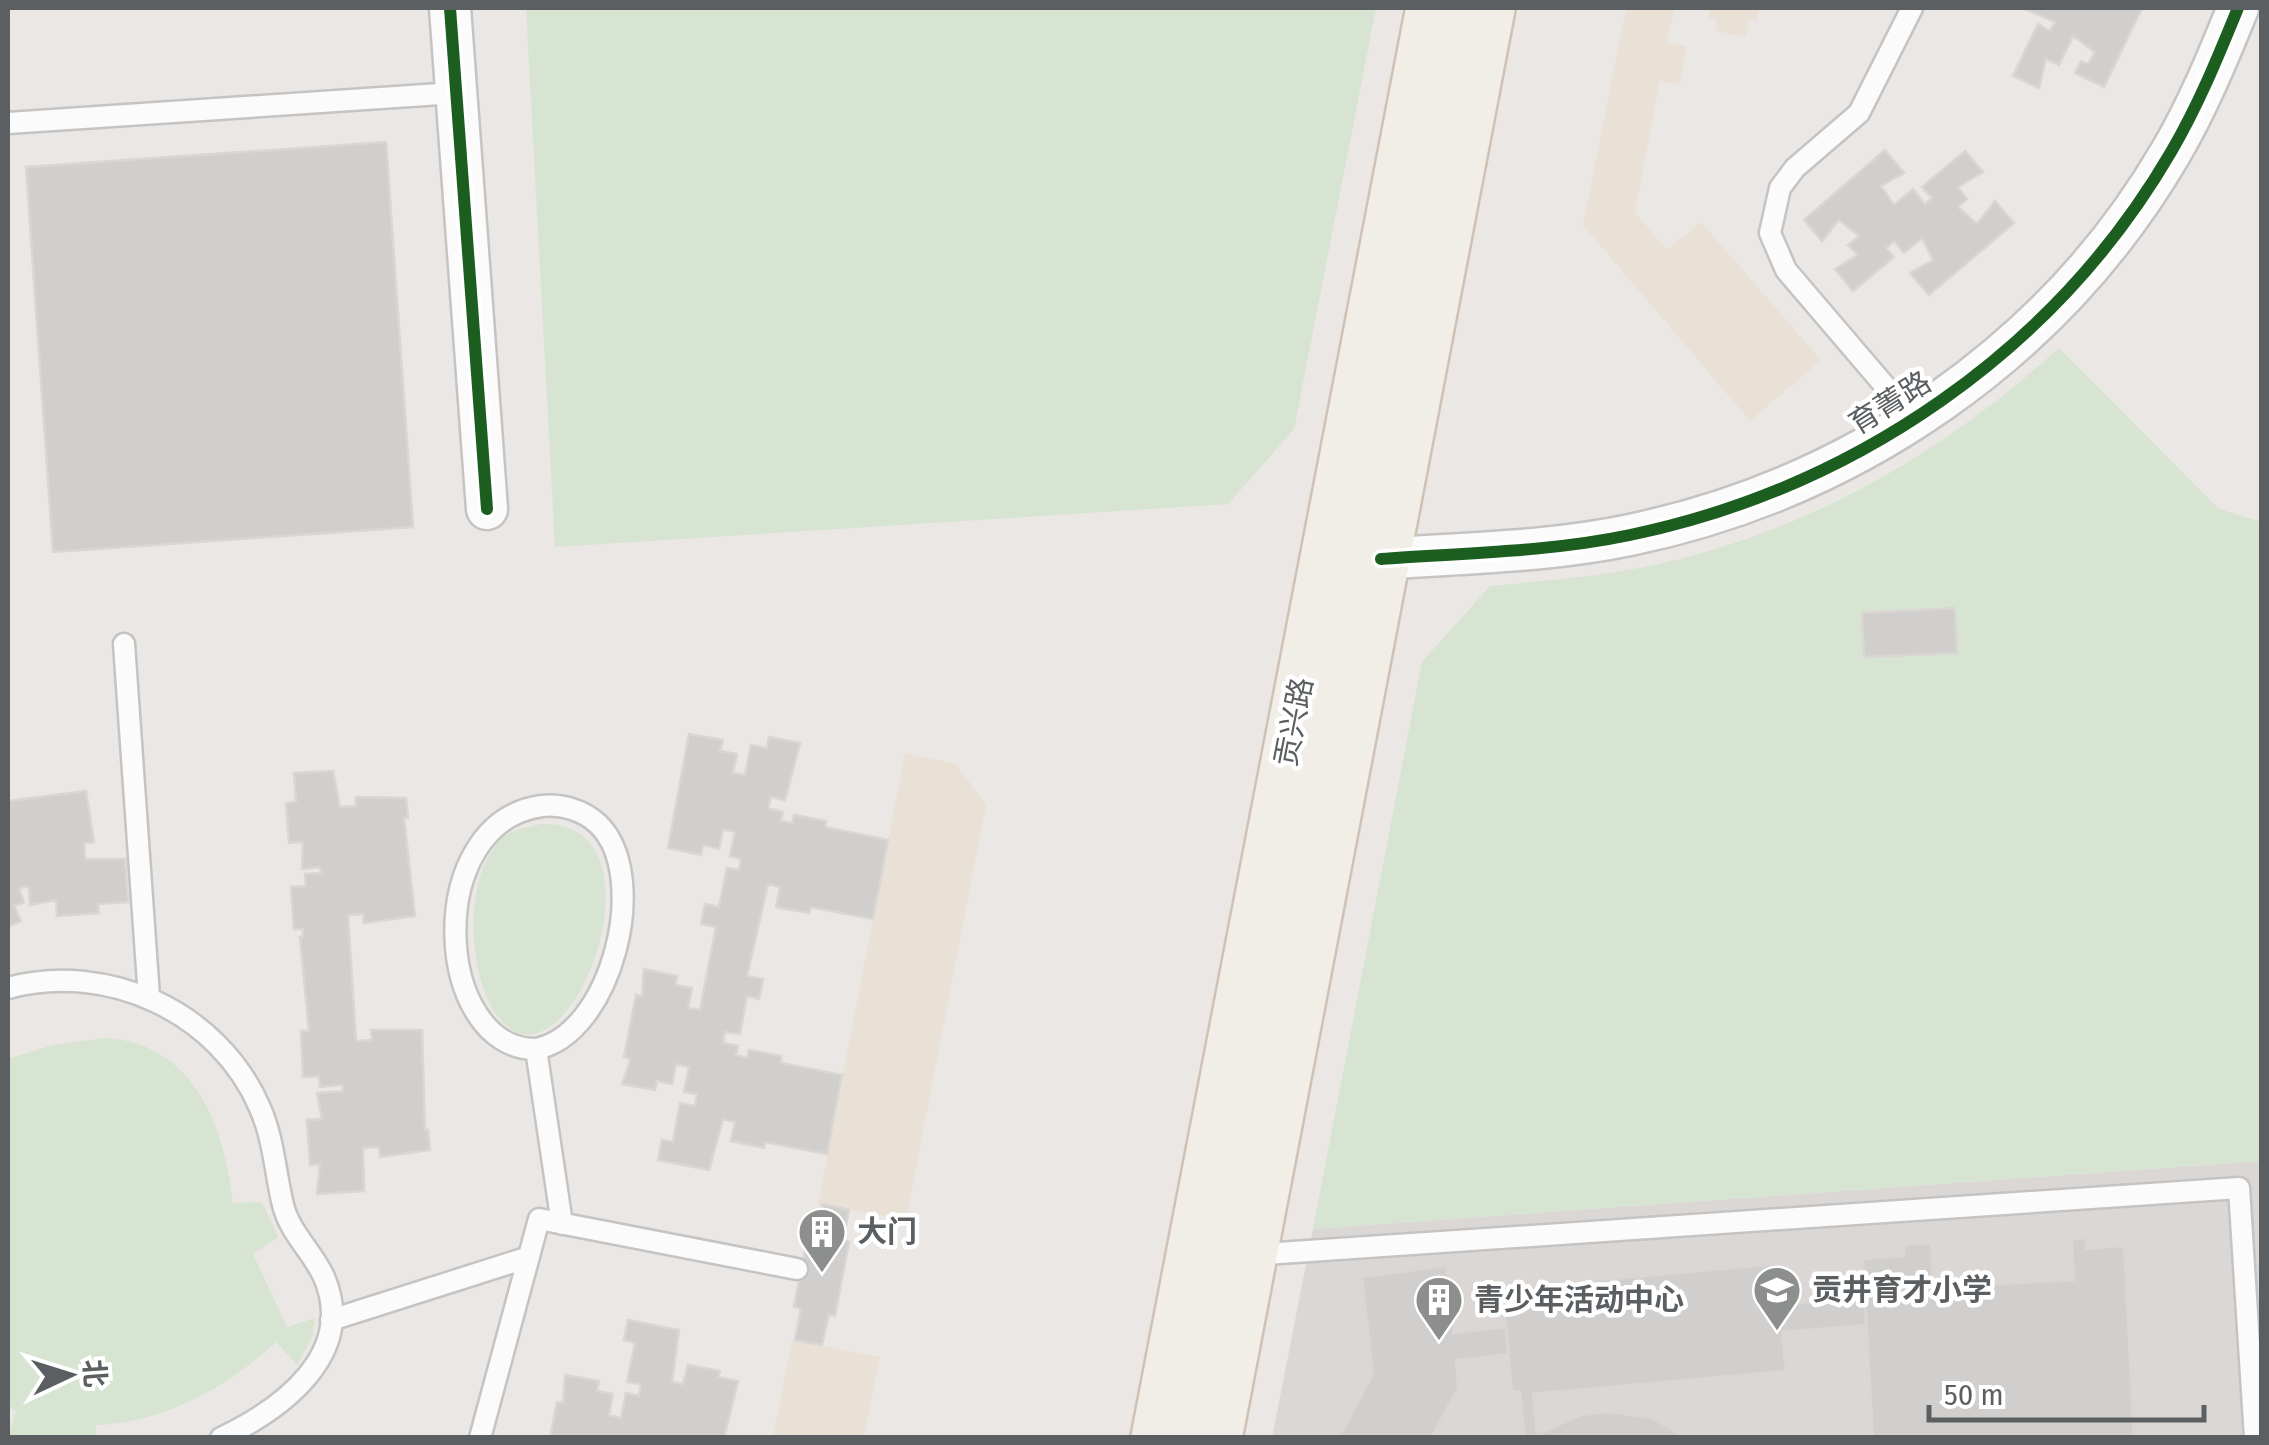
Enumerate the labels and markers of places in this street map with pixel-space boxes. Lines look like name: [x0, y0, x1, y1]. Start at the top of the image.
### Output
building icon: 大门: [796, 1206, 848, 1274]
place label: 大门: [857, 1214, 917, 1250]
school or university icon: 贡井育才小学: [1751, 1264, 1803, 1332]
place label: 贡井育才小学: [1812, 1272, 1992, 1308]
building icon: 青少年活动中心: [1413, 1274, 1465, 1342]
place label: 青少年活动中心: [1474, 1282, 1684, 1318]

